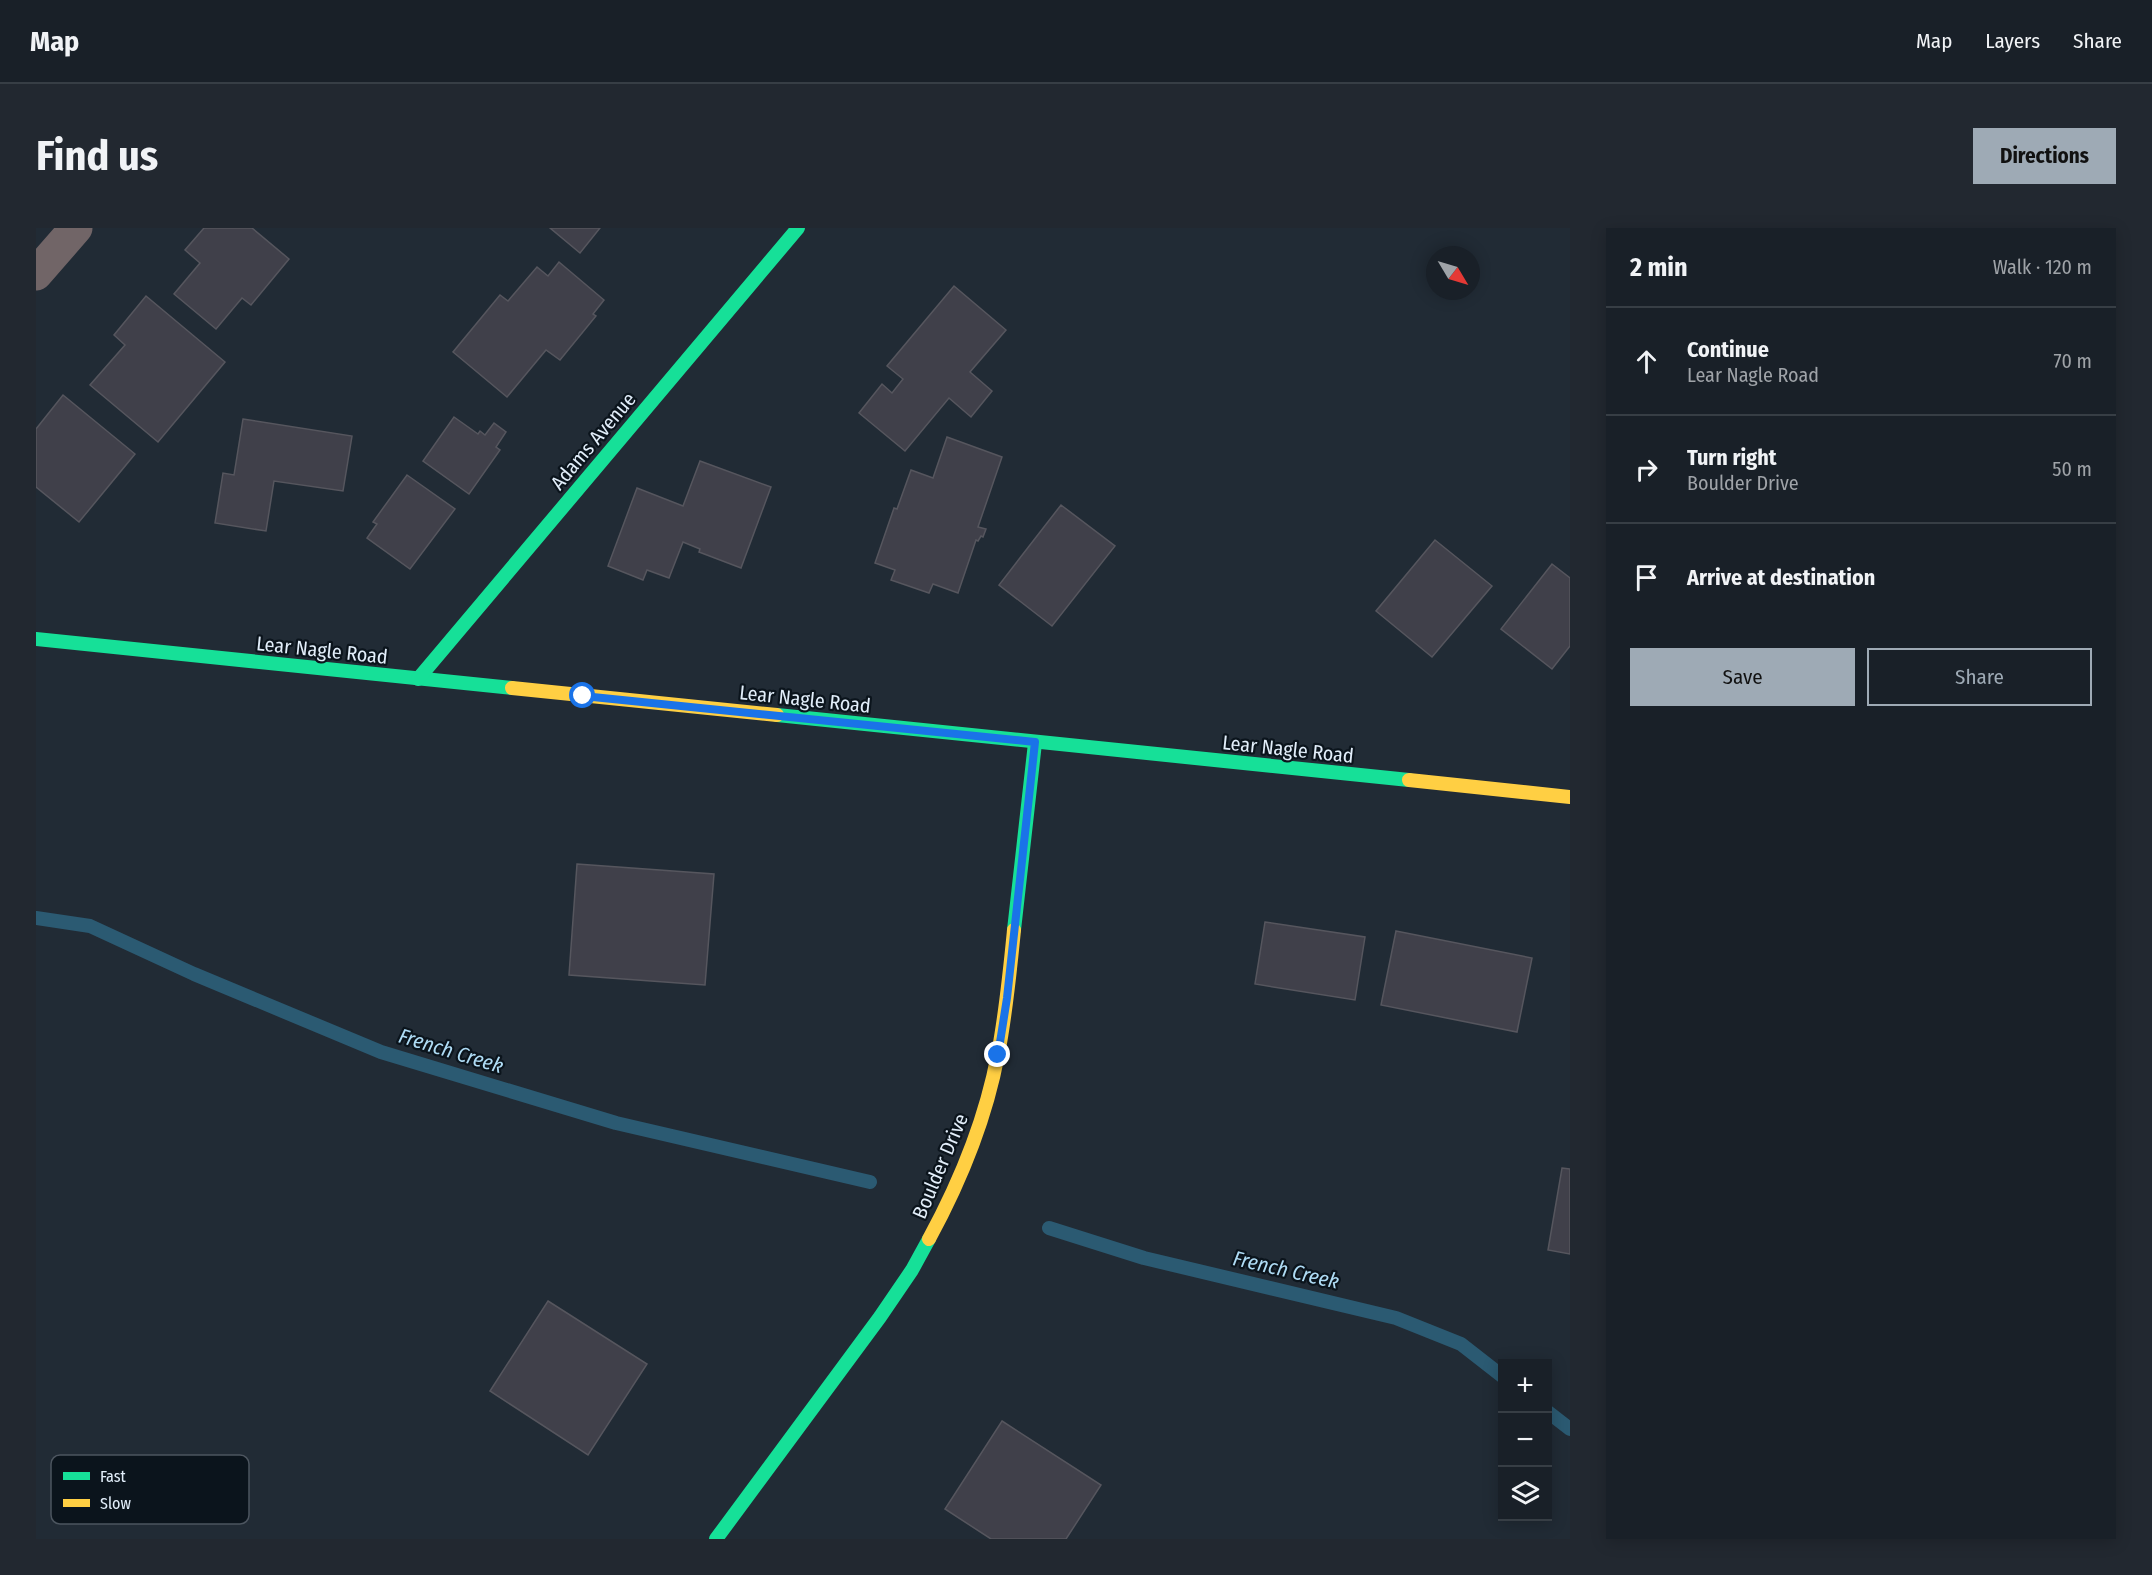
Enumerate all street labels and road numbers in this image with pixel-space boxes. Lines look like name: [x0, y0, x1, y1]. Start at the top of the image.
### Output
street label: Adams Avenue: [545, 387, 641, 495]
street label: Lear Nagle Road: [255, 631, 389, 669]
street label: Lear Nagle Road: [738, 680, 872, 718]
street label: Lear Nagle Road: [1221, 730, 1355, 768]
street label: Boulder Drive: [907, 1110, 973, 1222]

